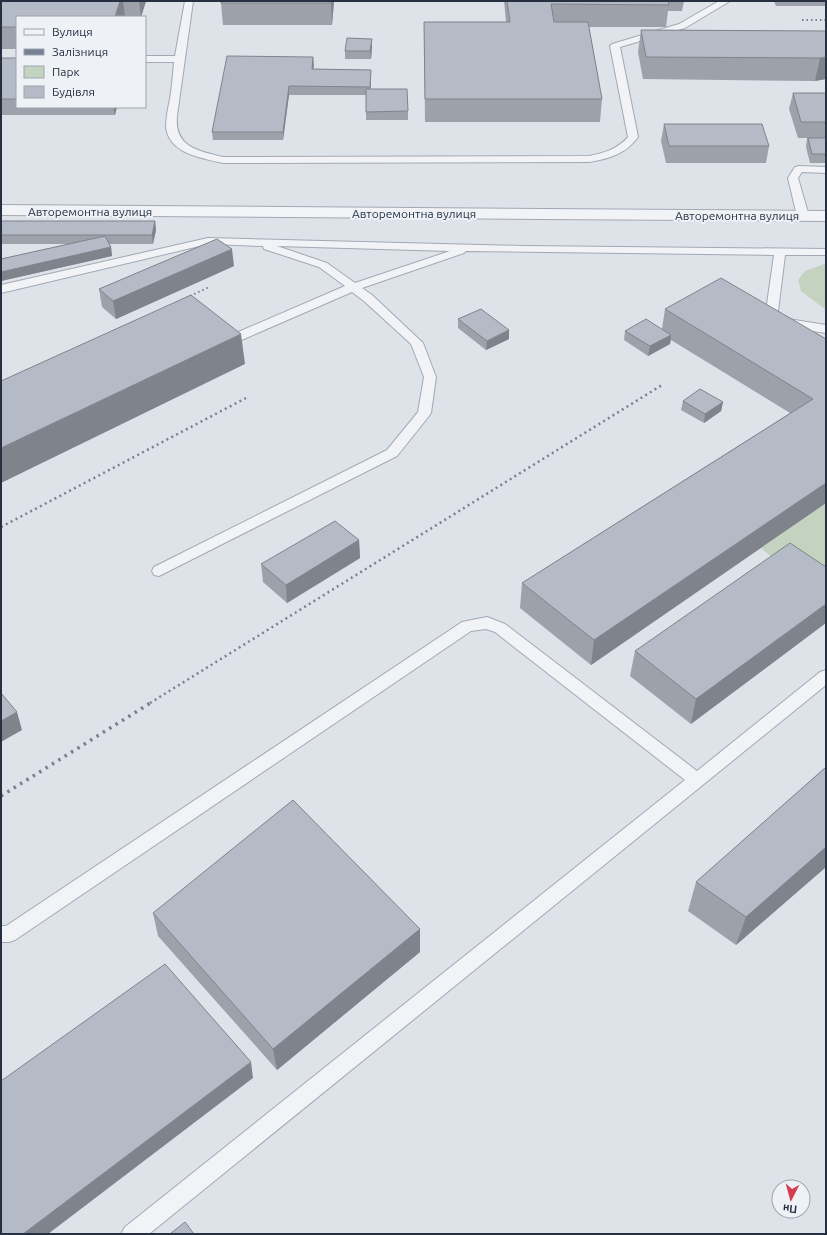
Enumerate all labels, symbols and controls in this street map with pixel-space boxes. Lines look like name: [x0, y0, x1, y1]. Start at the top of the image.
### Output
legend: [16, 16, 146, 108]
text: Вулиця: [52, 25, 93, 38]
text: Залізниця: [52, 45, 108, 58]
text: Парк: [52, 65, 80, 78]
text: Будівля: [52, 85, 95, 98]
street label: Авторемонтна вулиця: [28, 205, 152, 218]
street label: Авторемонтна вулиця: [352, 207, 476, 220]
street label: Авторемонтна вулиця: [675, 209, 799, 222]
north arrow: [771, 1179, 811, 1219]
text: Пн: [782, 1202, 798, 1216]

